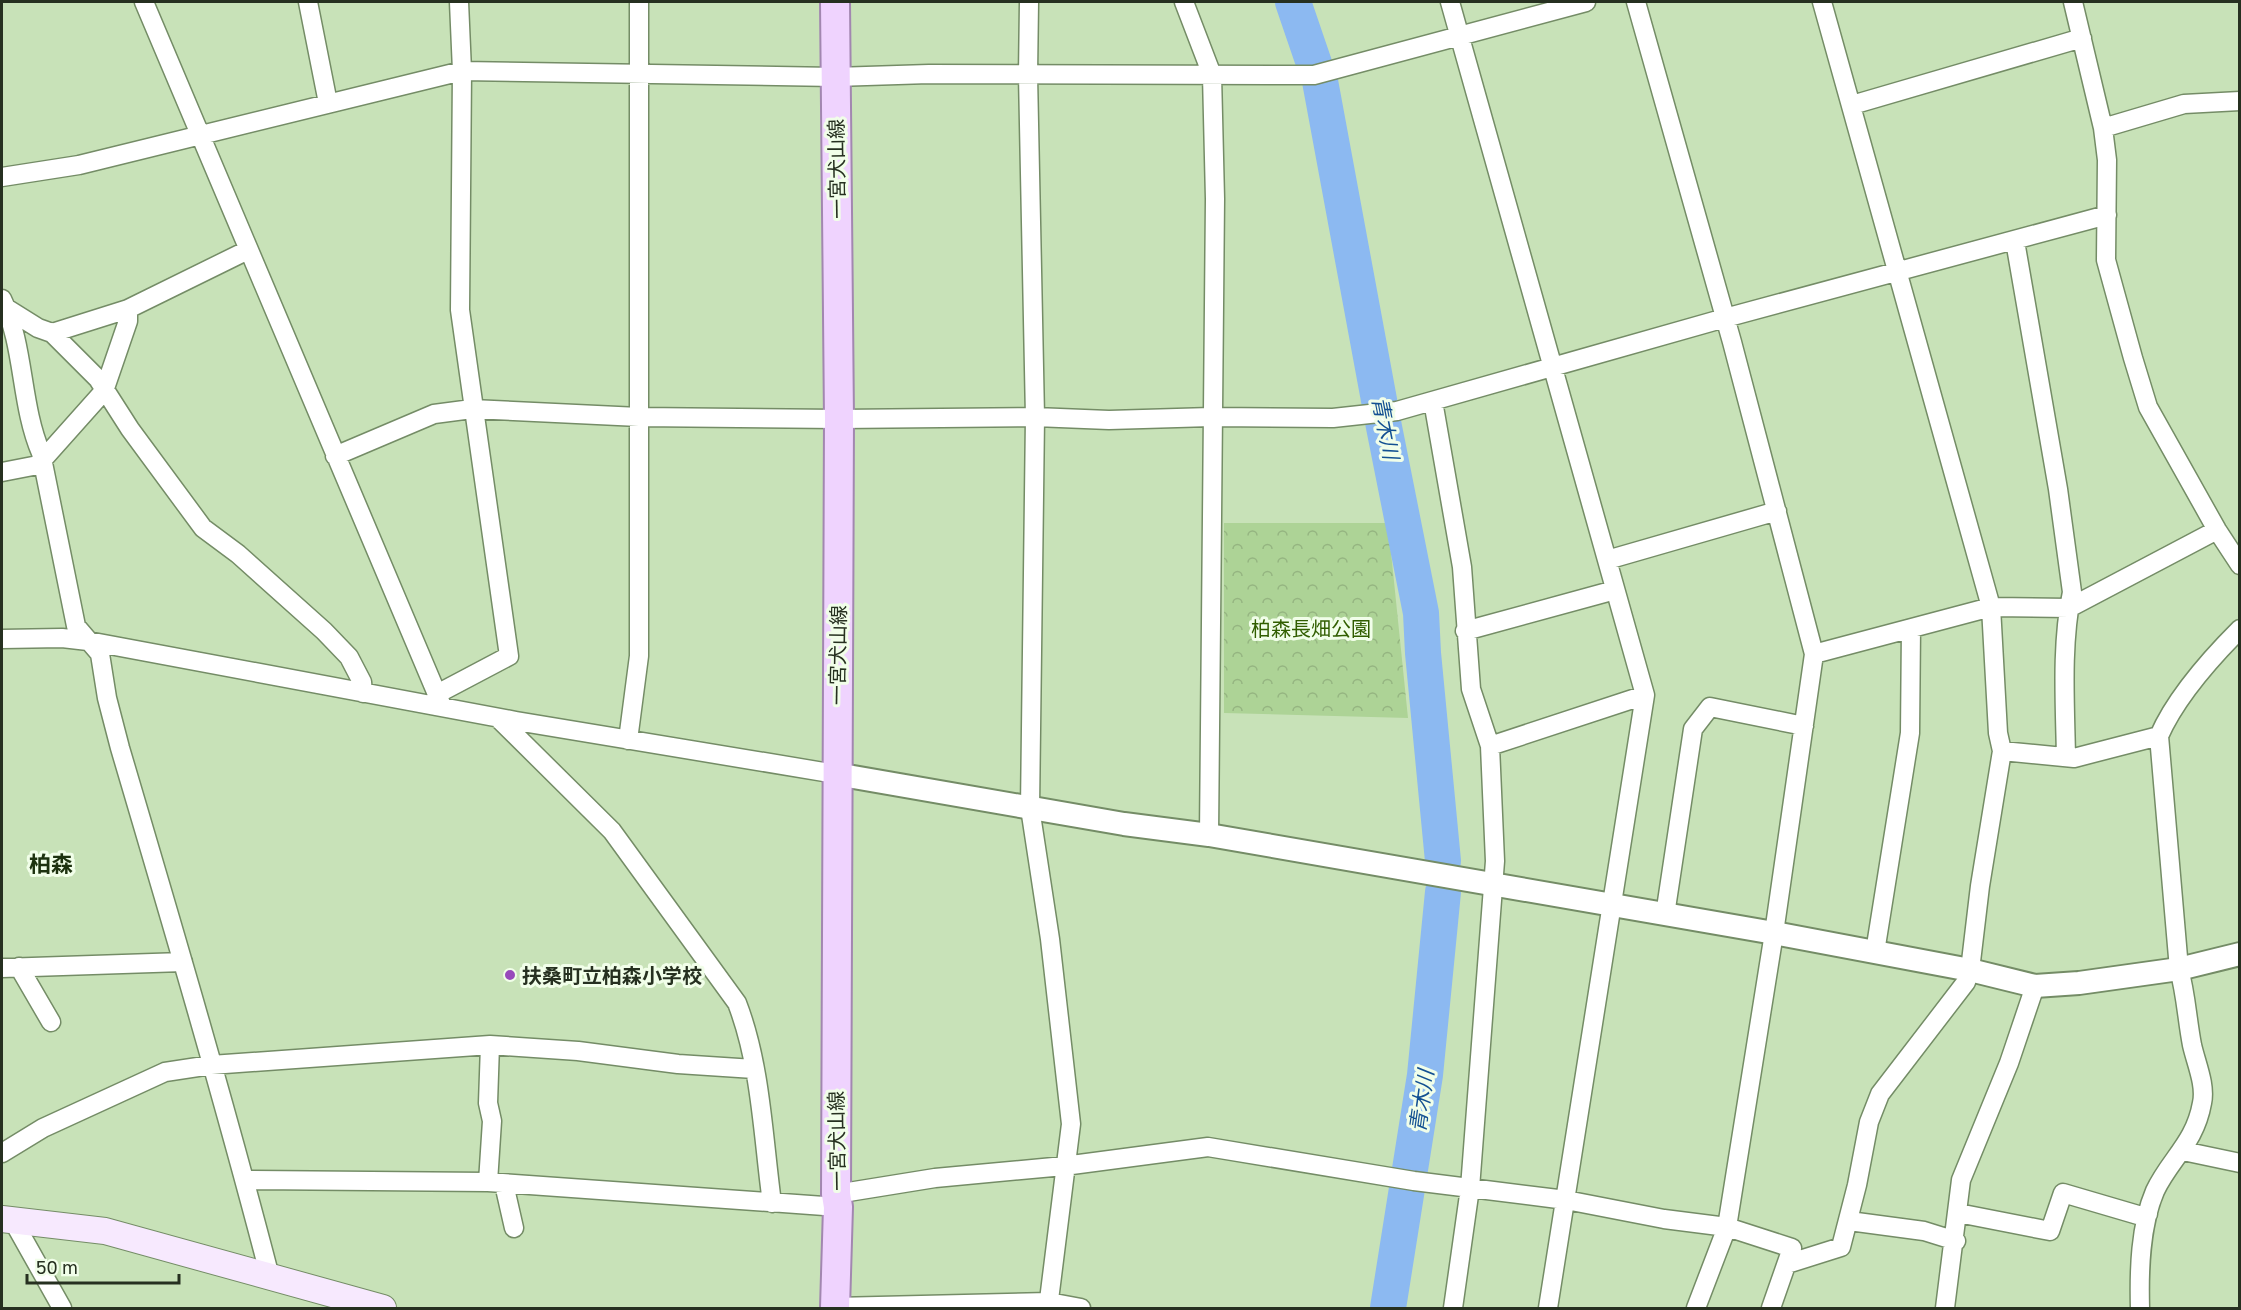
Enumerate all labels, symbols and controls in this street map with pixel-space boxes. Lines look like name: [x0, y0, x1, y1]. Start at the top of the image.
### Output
street label: 一宮犬山線: [823, 119, 849, 219]
water label: 青木川: [1367, 395, 1405, 463]
street label: 一宮犬山線: [824, 605, 850, 705]
park label: 柏森長畑公園: [1251, 616, 1371, 640]
district label: 柏森: [29, 850, 73, 877]
place label: 扶桑町立柏森小学校: [522, 963, 702, 987]
marker: 扶桑町立柏森小学校: [503, 968, 517, 982]
water label: 青木川: [1404, 1066, 1439, 1134]
street label: 一宮犬山線: [823, 1091, 849, 1191]
scale bar: [27, 1247, 178, 1285]
text: 50 m: [36, 1256, 78, 1278]

